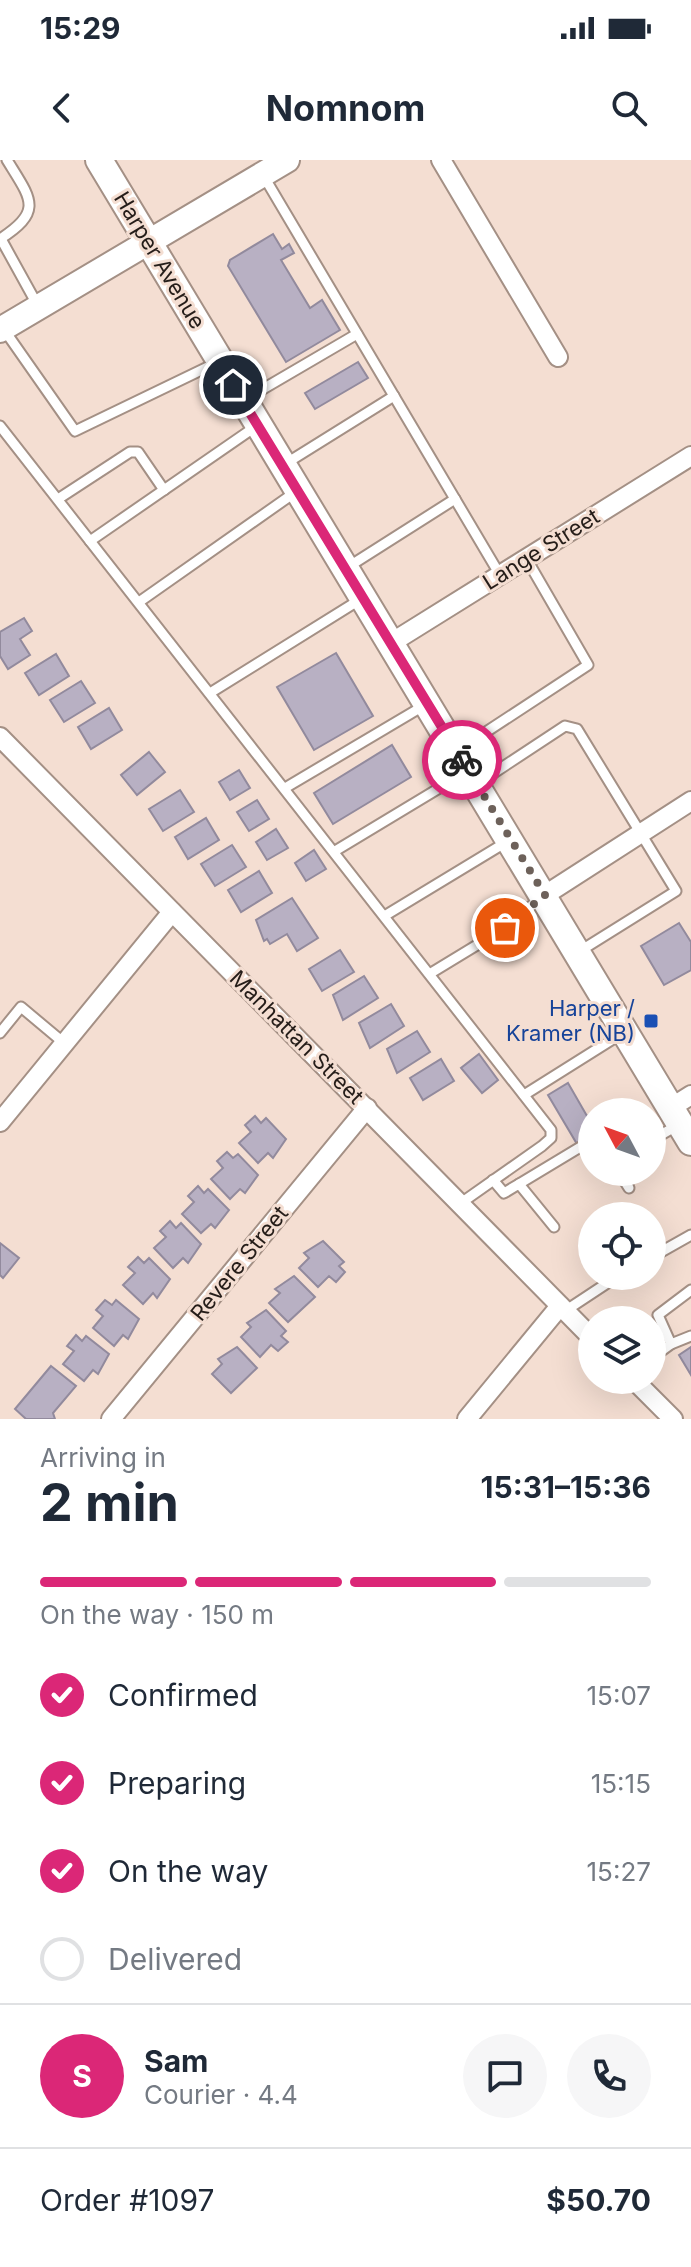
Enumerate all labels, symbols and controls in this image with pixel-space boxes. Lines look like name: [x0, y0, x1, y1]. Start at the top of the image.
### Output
text: 15:29: [40, 10, 121, 46]
icon: back: [40, 86, 84, 130]
text: Nomnom: [266, 86, 425, 130]
icon: search: [607, 86, 651, 130]
street label: Harper Avenue: [109, 187, 211, 333]
pin: [199, 351, 267, 419]
icon: home: [211, 363, 255, 407]
street label: Lange Street: [478, 503, 604, 595]
courier: [422, 720, 502, 800]
icon: bike: [440, 738, 484, 782]
pin: [471, 894, 539, 962]
icon: bag: [483, 906, 527, 950]
street label: Manhattan Street: [225, 965, 369, 1109]
place label: Harper / Kramer (NB): [506, 995, 635, 1046]
marker: Harper / Kramer (NB): [642, 1012, 660, 1030]
north arrow: [578, 1098, 666, 1186]
map controls: [578, 1098, 666, 1394]
street label: Revere Street: [185, 1200, 293, 1326]
button: locate: [578, 1202, 666, 1290]
button: layers: [578, 1306, 666, 1394]
text: Arriving in: [40, 1442, 166, 1473]
text: 15:31–15:36: [481, 1469, 651, 1505]
text: 2 min: [40, 1471, 179, 1534]
text: On the way · 150 m: [40, 1599, 274, 1630]
icon: check: [40, 1673, 84, 1717]
text: Confirmed: [108, 1677, 258, 1713]
text: 15:07: [587, 1680, 651, 1711]
icon: check: [40, 1761, 84, 1805]
text: Preparing: [108, 1765, 246, 1801]
text: 15:15: [591, 1768, 651, 1799]
icon: check: [40, 1849, 84, 1893]
text: On the way: [108, 1853, 268, 1889]
text: 15:27: [587, 1856, 651, 1887]
text: Delivered: [108, 1941, 242, 1977]
button: chat: [463, 2034, 547, 2118]
button: phone: [567, 2034, 651, 2118]
text: Sam: [144, 2043, 208, 2079]
text: S: [72, 2058, 92, 2094]
text: Courier · 4.4: [144, 2079, 298, 2110]
text: Order #1097: [40, 2182, 214, 2218]
text: $50.70: [546, 2182, 651, 2218]

